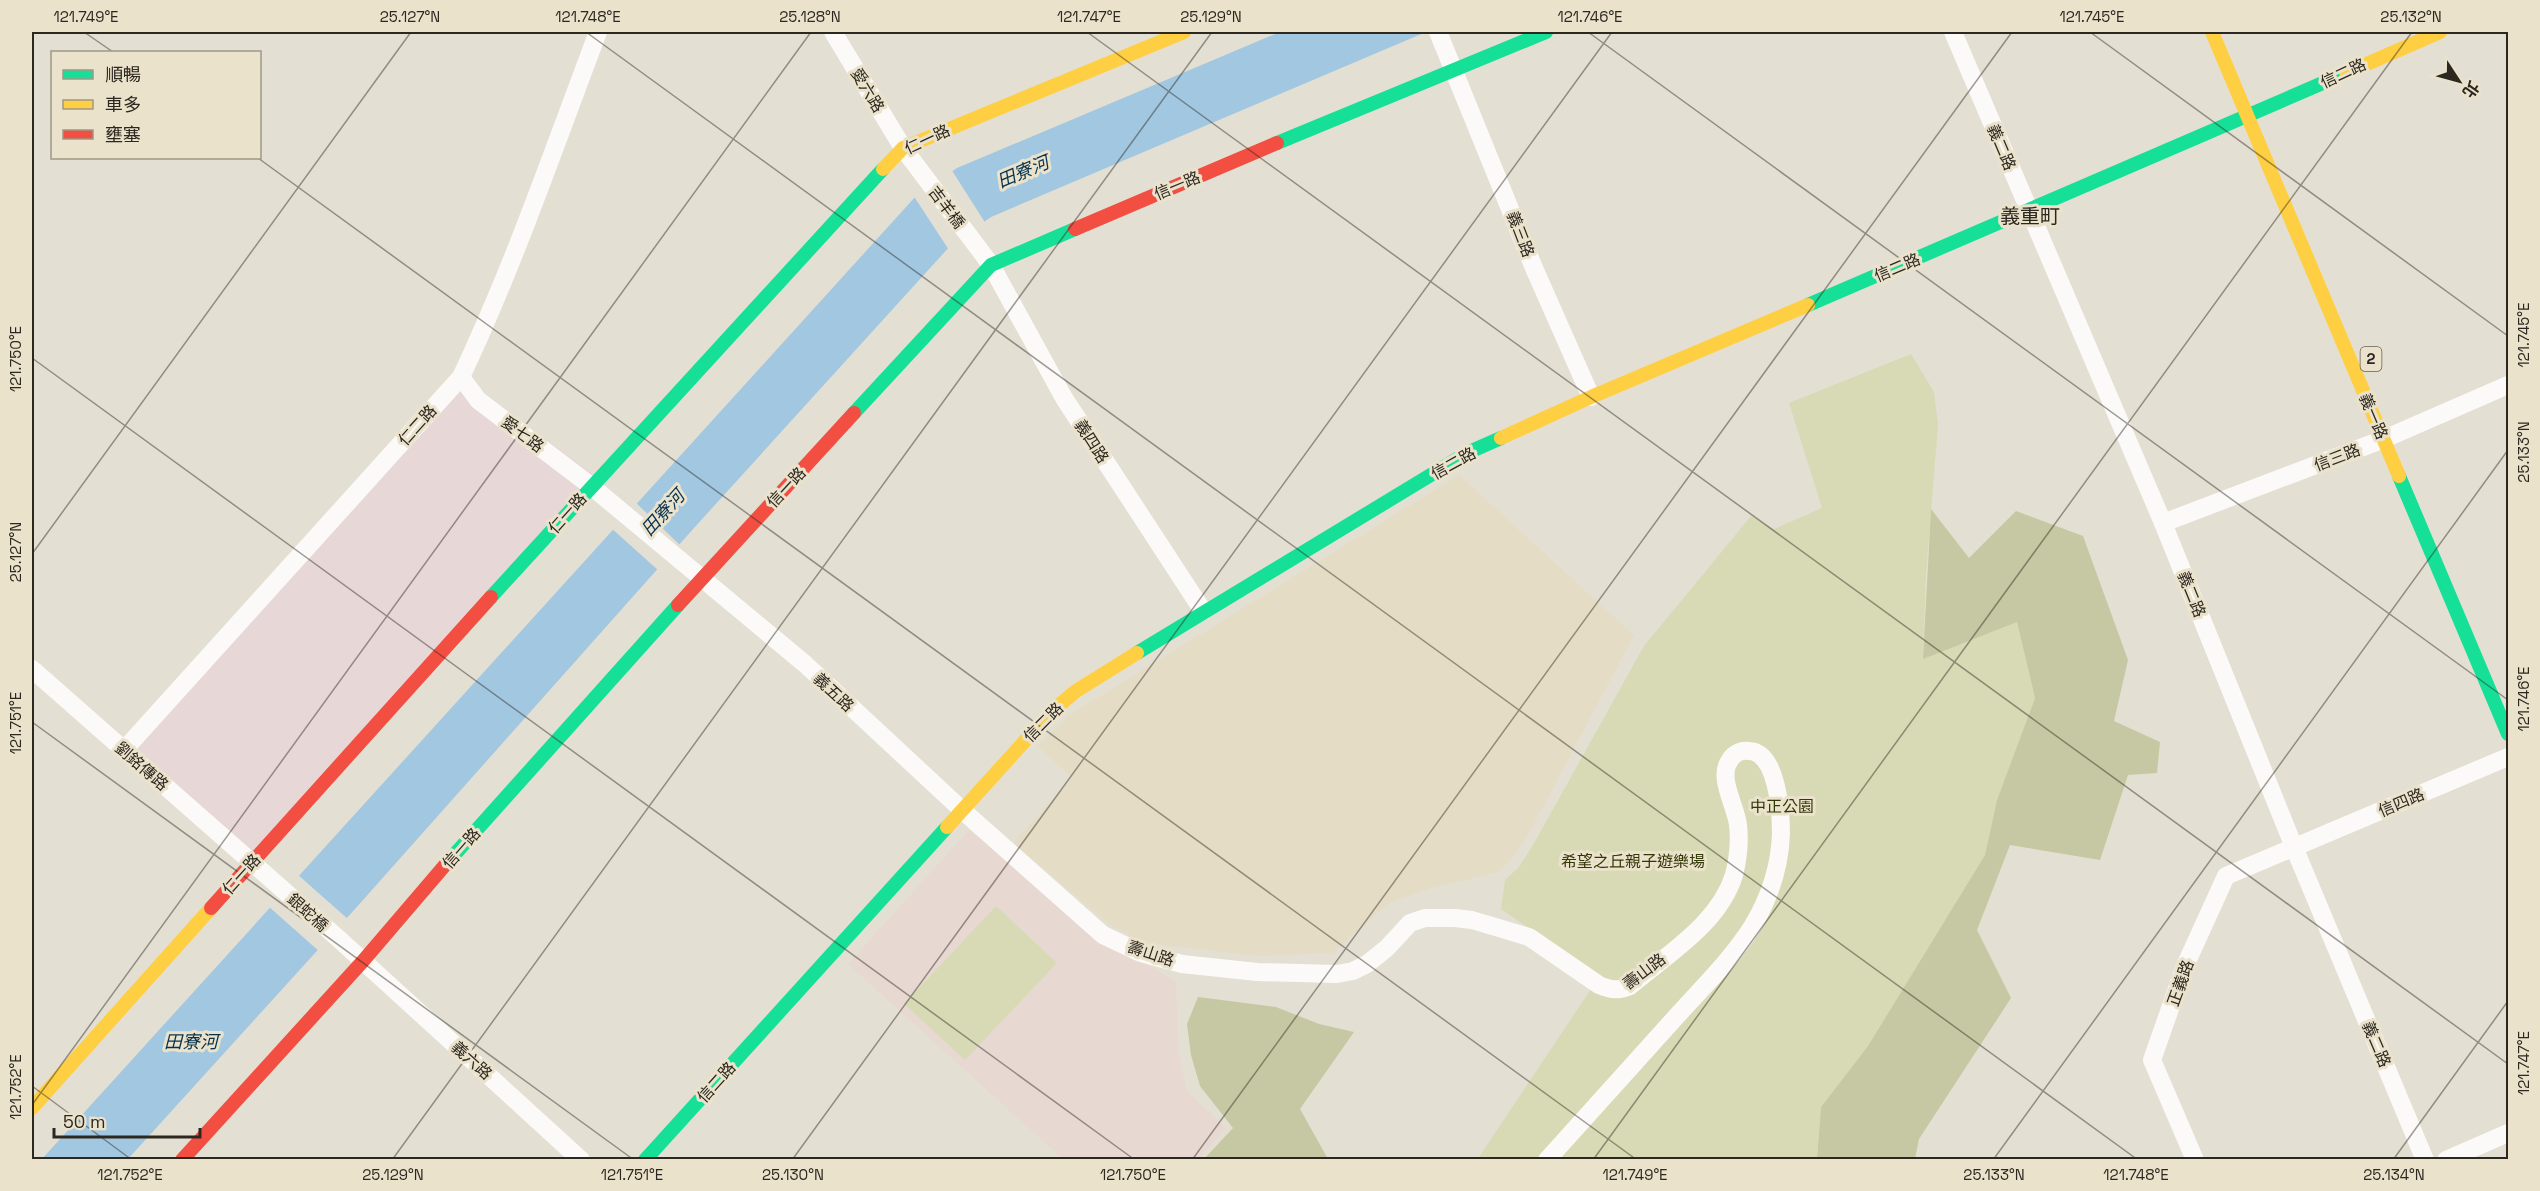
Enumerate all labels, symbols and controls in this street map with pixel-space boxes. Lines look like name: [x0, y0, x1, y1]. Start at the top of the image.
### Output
text: 121.749°E: [53, 7, 119, 26]
text: 25.127°N: [380, 7, 440, 26]
text: 121.748°E: [555, 7, 621, 26]
text: 25.128°N: [779, 7, 841, 26]
text: 121.747°E: [1057, 7, 1121, 26]
text: 25.129°N: [1180, 7, 1242, 26]
text: 121.746°E: [1557, 7, 1623, 26]
text: 121.745°E: [2060, 7, 2124, 26]
text: 25.132°N: [2380, 7, 2442, 26]
legend: [51, 51, 261, 159]
north arrow: [2429, 51, 2489, 111]
street label: 信二路: [2317, 54, 2369, 93]
text: 順暢: [105, 63, 141, 86]
street label: 愛六路: [846, 64, 889, 116]
text: 北: [2458, 77, 2484, 102]
text: 車多: [105, 93, 141, 116]
street label: 仁一路: [901, 120, 953, 159]
street label: 義二路: [1982, 121, 2021, 173]
text: 壅塞: [105, 123, 141, 146]
water label: 田寮河: [993, 149, 1055, 193]
street label: 信一路: [1151, 166, 1203, 205]
street label: 吉羊橋: [924, 182, 969, 233]
district label: 義重町: [2000, 203, 2060, 229]
street label: 義三路: [1502, 208, 1539, 260]
street label: 信二路: [1871, 248, 1923, 287]
text: 121.745°E: [2514, 303, 2533, 367]
text: 121.750°E: [6, 326, 25, 392]
road number: 2: [2360, 347, 2382, 371]
street label: 義一路: [2354, 390, 2393, 442]
street label: 仁二路: [394, 400, 441, 450]
street label: 愛七路: [497, 412, 548, 457]
street label: 義四路: [1070, 415, 1113, 467]
text: 25.133°N: [2514, 421, 2533, 483]
street label: 信三路: [2311, 439, 2363, 476]
street label: 信二路: [1427, 443, 1479, 484]
street label: 信一路: [762, 463, 810, 512]
water label: 田寮河: [636, 483, 691, 540]
street label: 仁一路: [544, 488, 591, 538]
text: 25.127°N: [6, 522, 25, 582]
street label: 義二路: [2173, 568, 2210, 620]
text: 121.746°E: [2514, 666, 2533, 732]
street label: 義五路: [809, 668, 858, 716]
text: 121.751°E: [6, 692, 25, 754]
street label: 信二路: [1019, 698, 1068, 747]
street label: 劉銘傳路: [111, 737, 173, 795]
street label: 信四路: [2375, 783, 2427, 822]
park label: 中正公園: [1750, 796, 1814, 817]
street label: 信一路: [438, 823, 485, 873]
street label: 仁一路: [218, 849, 265, 899]
park label: 希望之丘親子遊樂場: [1561, 851, 1705, 872]
street label: 銀蛇橋: [283, 889, 333, 936]
street label: 壽山路: [1125, 936, 1177, 971]
street label: 壽山路: [1619, 949, 1670, 994]
street label: 正義路: [2162, 957, 2199, 1009]
street label: 義二路: [2357, 1018, 2396, 1070]
water label: 田寮河: [164, 1030, 221, 1053]
text: 121.747°E: [2514, 1031, 2533, 1095]
street label: 義六路: [447, 1037, 497, 1084]
text: 121.752°E: [6, 1054, 25, 1120]
street label: 信二路: [693, 1057, 740, 1107]
scale bar: [54, 1101, 200, 1139]
text: 50 m: [63, 1110, 105, 1133]
text: 121.752°E: [97, 1165, 163, 1184]
text: 25.129°N: [362, 1165, 424, 1184]
text: 121.751°E: [601, 1165, 663, 1184]
text: 25.130°N: [762, 1165, 824, 1184]
text: 121.750°E: [1100, 1165, 1166, 1184]
text: 121.749°E: [1602, 1165, 1668, 1184]
text: 25.133°N: [1963, 1165, 2025, 1184]
text: 121.748°E: [2103, 1165, 2169, 1184]
text: 25.134°N: [2363, 1165, 2425, 1184]

